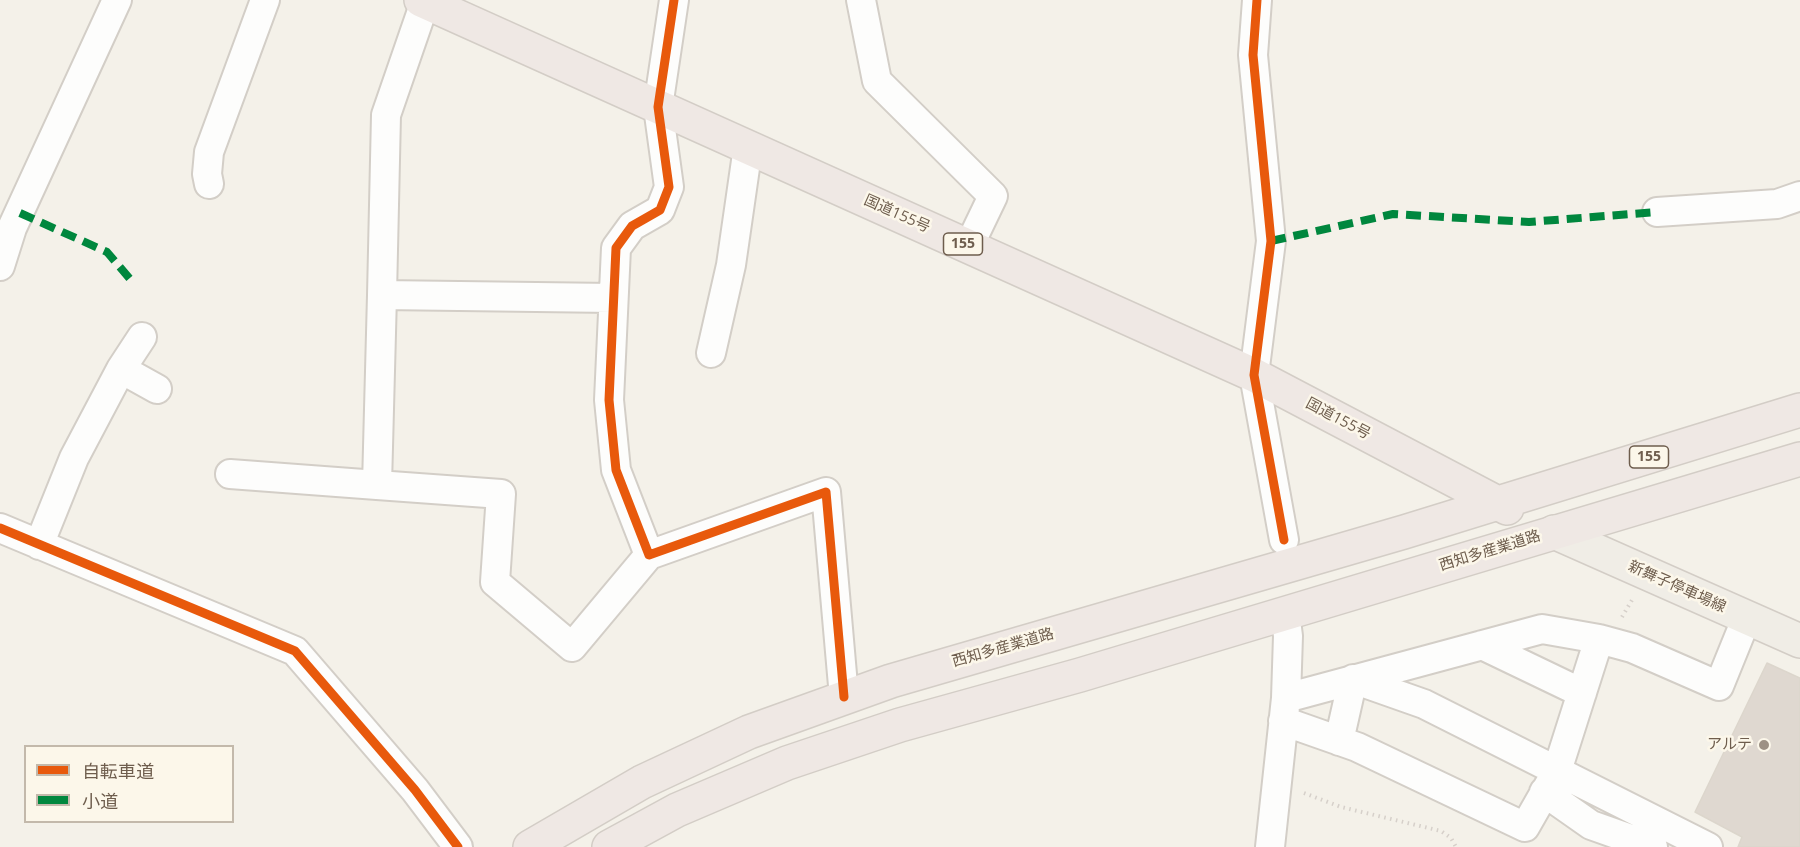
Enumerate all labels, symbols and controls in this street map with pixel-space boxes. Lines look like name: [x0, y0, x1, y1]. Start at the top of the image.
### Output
street label: 国道155号: [861, 191, 933, 237]
road number: 155: [944, 233, 982, 255]
street label: 国道155号: [1303, 394, 1373, 444]
road number: 155: [1630, 446, 1668, 468]
street label: 西知多産業道路: [1437, 527, 1543, 575]
street label: 新舞子停車場線: [1625, 557, 1729, 617]
street label: 西知多産業道路: [950, 625, 1056, 671]
place label: アルテ: [1707, 736, 1752, 754]
marker: アルテ: [1757, 738, 1771, 752]
legend: [24, 745, 234, 823]
text: 自転車道: [82, 759, 154, 783]
text: 小道: [82, 789, 118, 813]

